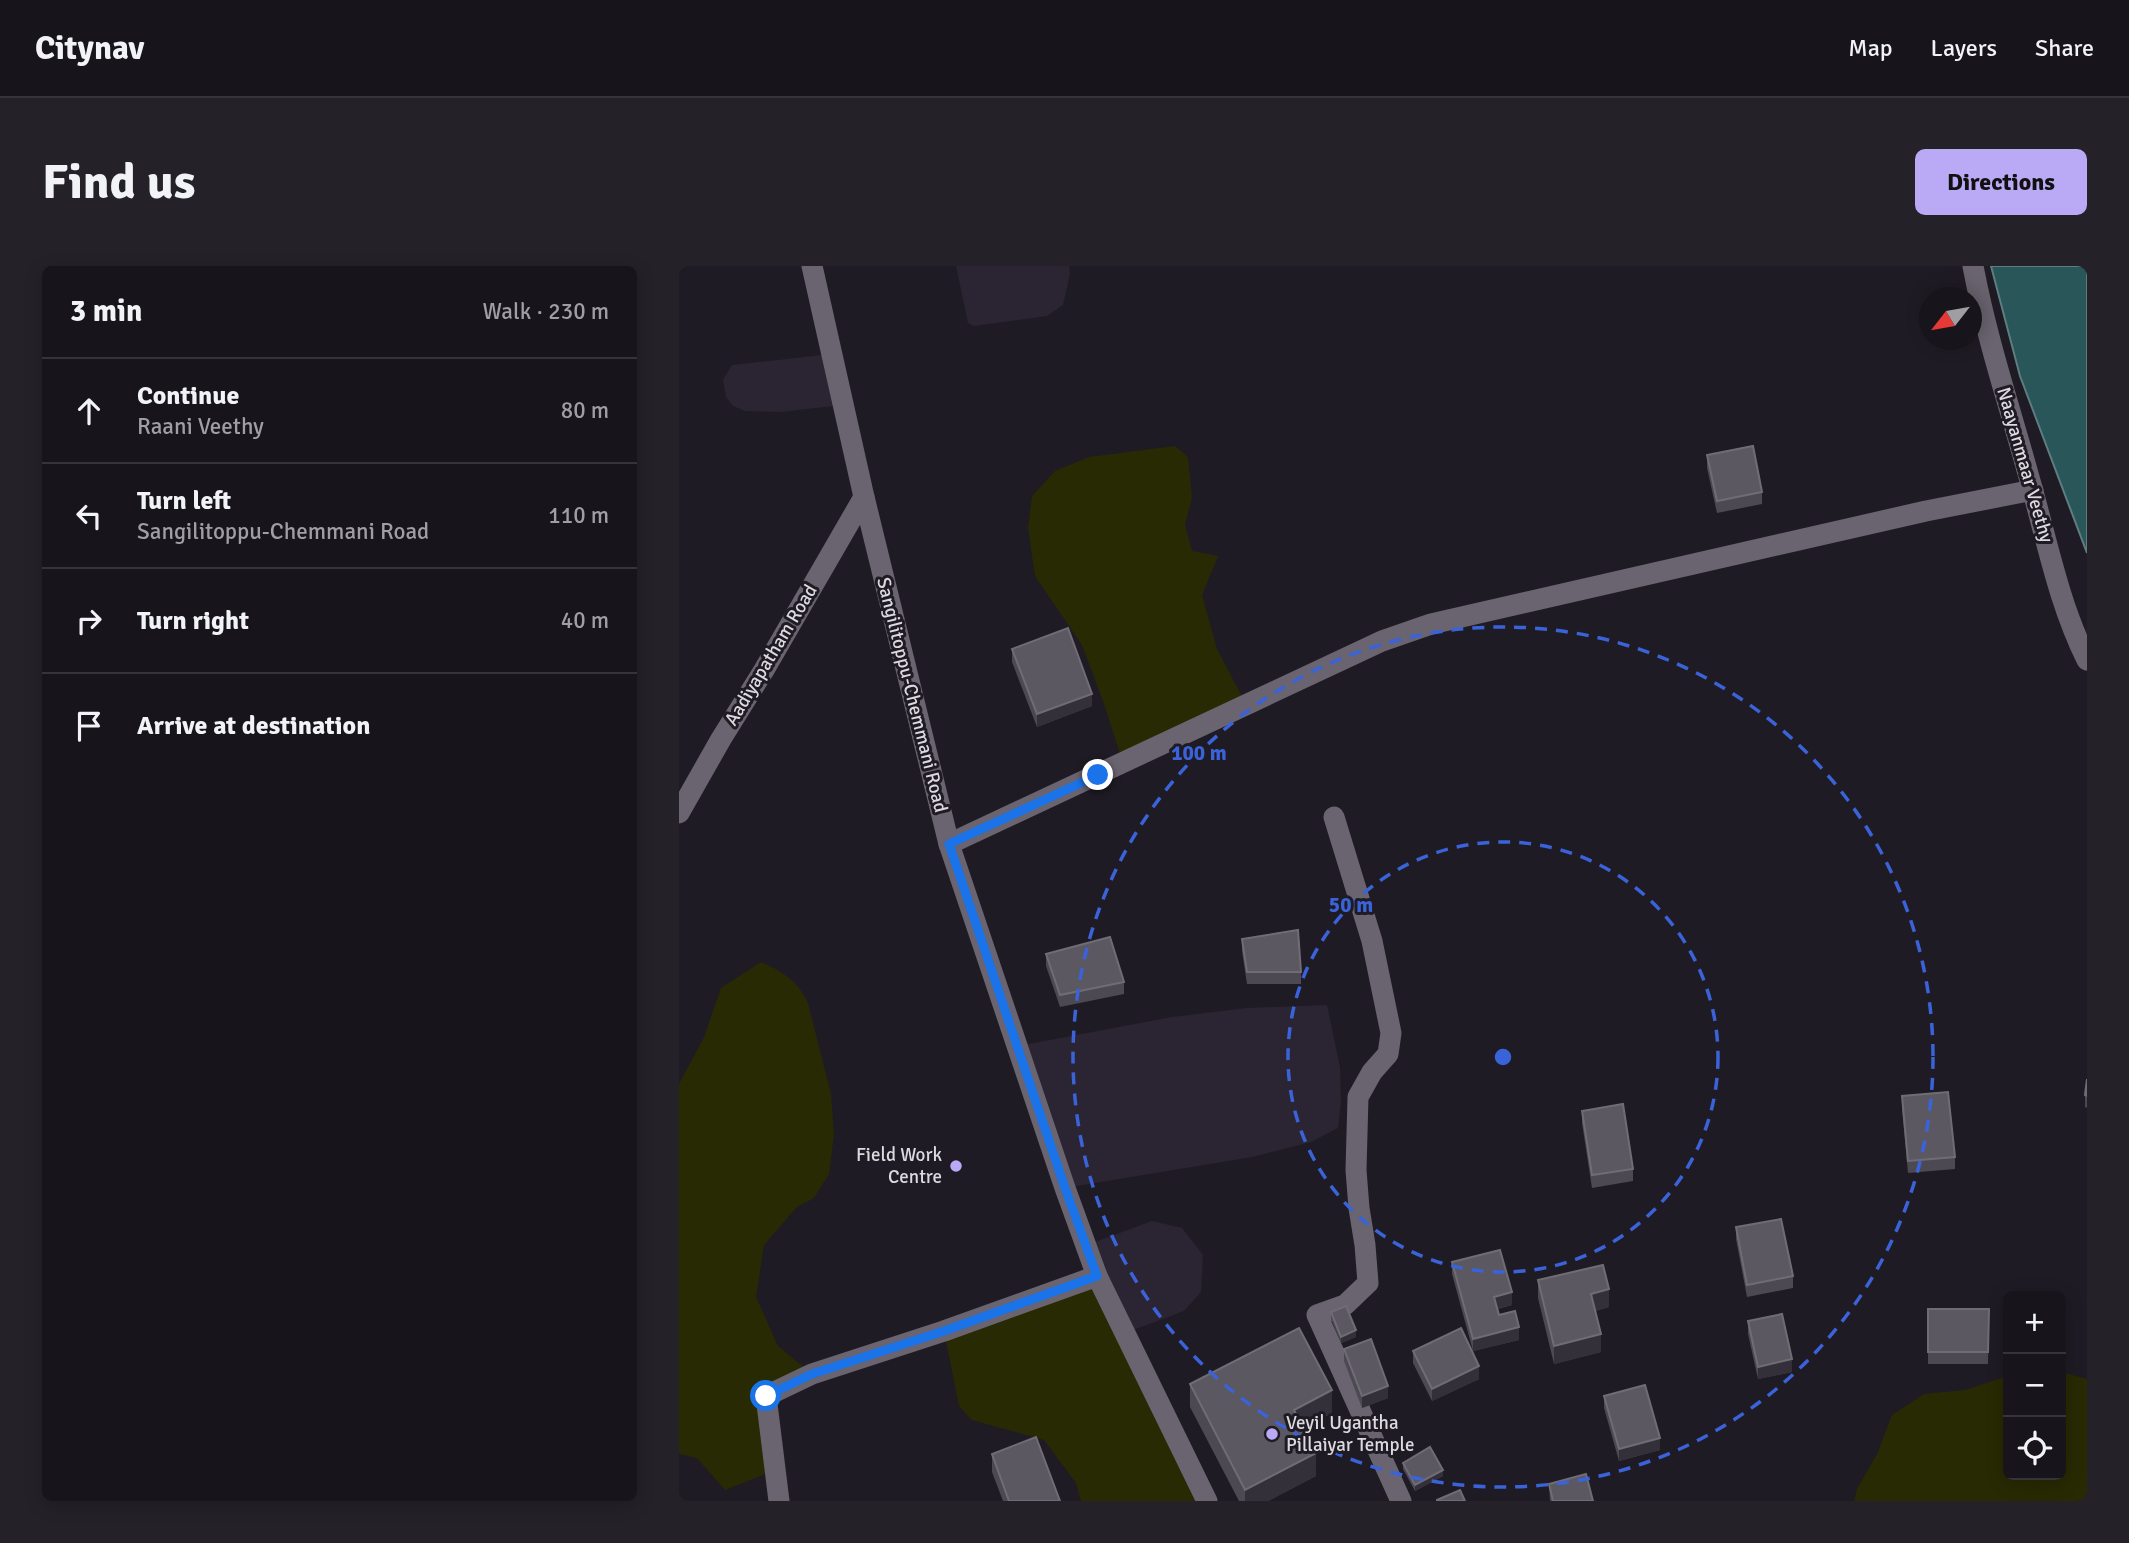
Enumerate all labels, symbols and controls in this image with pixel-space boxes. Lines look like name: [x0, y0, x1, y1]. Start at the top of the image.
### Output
text: Citynav: [35, 28, 144, 69]
text: Map: [1848, 33, 1893, 63]
text: Layers: [1931, 33, 1997, 63]
text: Share: [2035, 33, 2094, 63]
button: Directions: [1915, 149, 2087, 215]
text: Find us: [42, 152, 195, 212]
north arrow: [1919, 287, 1982, 350]
text: 3 min: [70, 293, 142, 330]
text: Walk · 230 m: [483, 297, 609, 326]
text: Continue: [137, 380, 239, 412]
street label: Naayanmaar Veethy: [1991, 384, 2059, 546]
icon: ahead: [70, 392, 108, 430]
text: 80 m: [561, 396, 609, 425]
text: Raani Veethy: [137, 412, 264, 441]
text: Turn left: [137, 485, 231, 517]
icon: left: [70, 497, 108, 535]
text: 110 m: [548, 501, 609, 530]
text: Sangilitoppu-Chemmani Road: [137, 517, 429, 546]
street label: Sangilitoppu-Chemmani Road: [871, 575, 953, 815]
street label: Aadiyapatham Road: [719, 580, 823, 730]
icon: right: [70, 602, 108, 640]
text: Turn right: [137, 605, 249, 637]
text: 40 m: [561, 606, 609, 635]
icon: arrive: [70, 707, 108, 745]
text: Arrive at destination: [137, 710, 370, 742]
text: 100 m: [1171, 740, 1227, 766]
route end: [1082, 759, 1113, 790]
text: 50 m: [1329, 892, 1373, 918]
centre of rings: [1491, 1045, 1515, 1069]
place label: Field Work Centre: [856, 1143, 942, 1189]
marker: Field Work Centre: [948, 1158, 964, 1174]
map controls: [2003, 1291, 2066, 1480]
button: +: [2003, 1291, 2066, 1354]
button: −: [2003, 1354, 2066, 1417]
route start: [750, 1380, 781, 1411]
place label: Veyil Ugantha Pillaiyar Temple: [1286, 1411, 1414, 1457]
button: locate: [2003, 1417, 2066, 1480]
marker: Veyil Ugantha Pillaiyar Temple: [1264, 1426, 1280, 1442]

